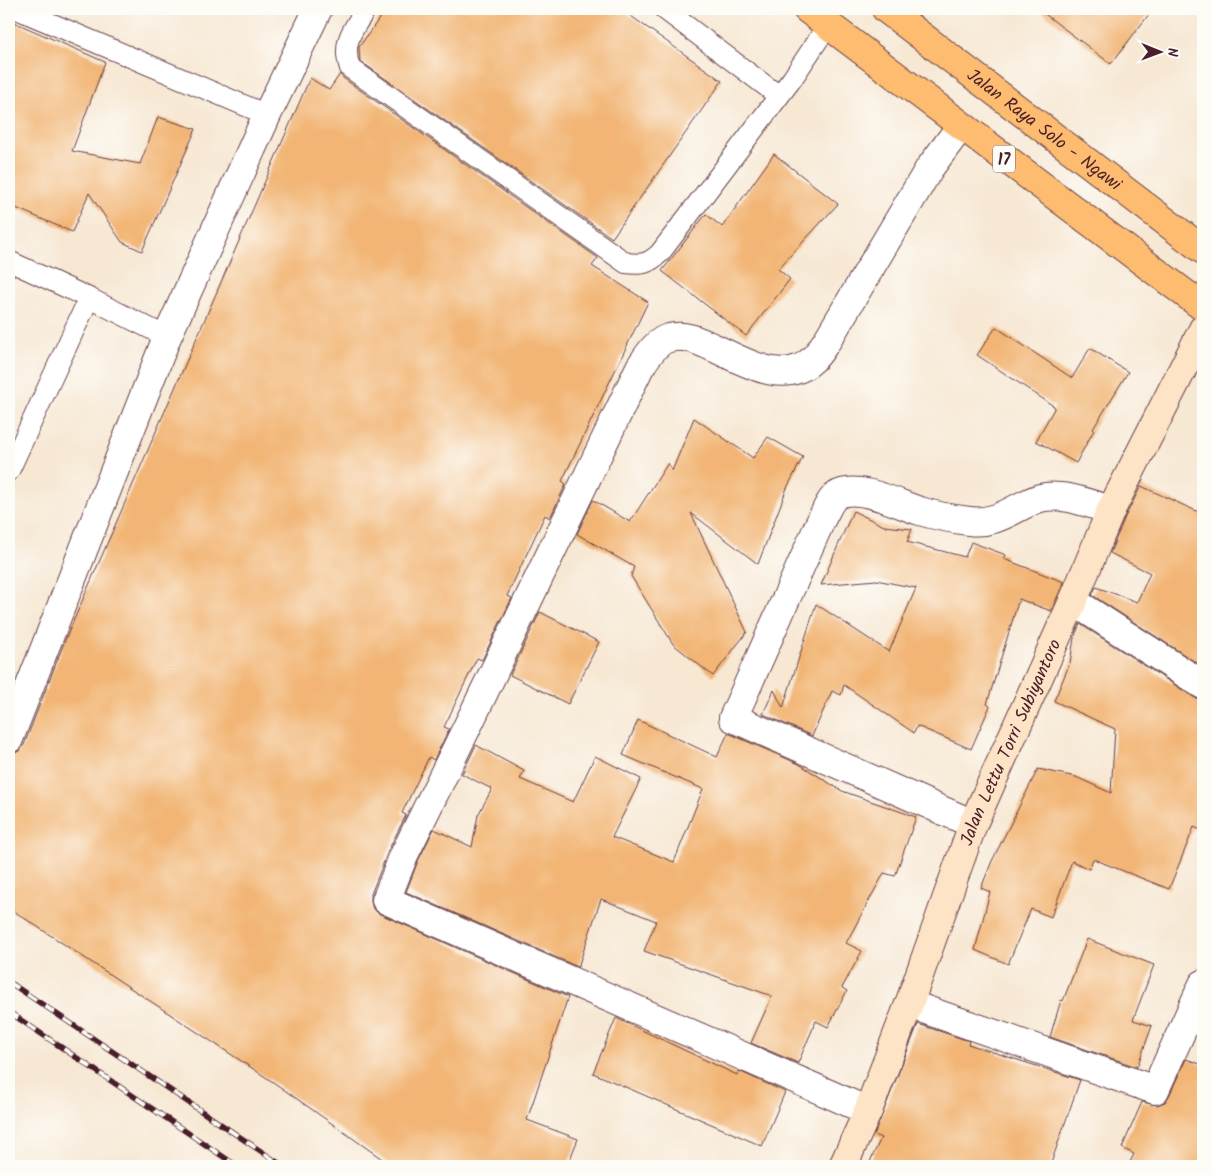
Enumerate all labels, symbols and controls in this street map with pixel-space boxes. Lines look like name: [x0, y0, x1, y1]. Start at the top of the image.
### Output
north arrow: [1134, 28, 1184, 78]
text: N: [1161, 48, 1183, 57]
street label: Jalan Raya Solo - Ngawi: [960, 62, 1128, 200]
road number: 17: [993, 146, 1015, 172]
street label: Jalan Lettu Torri Subiyantoro: [953, 635, 1070, 850]

